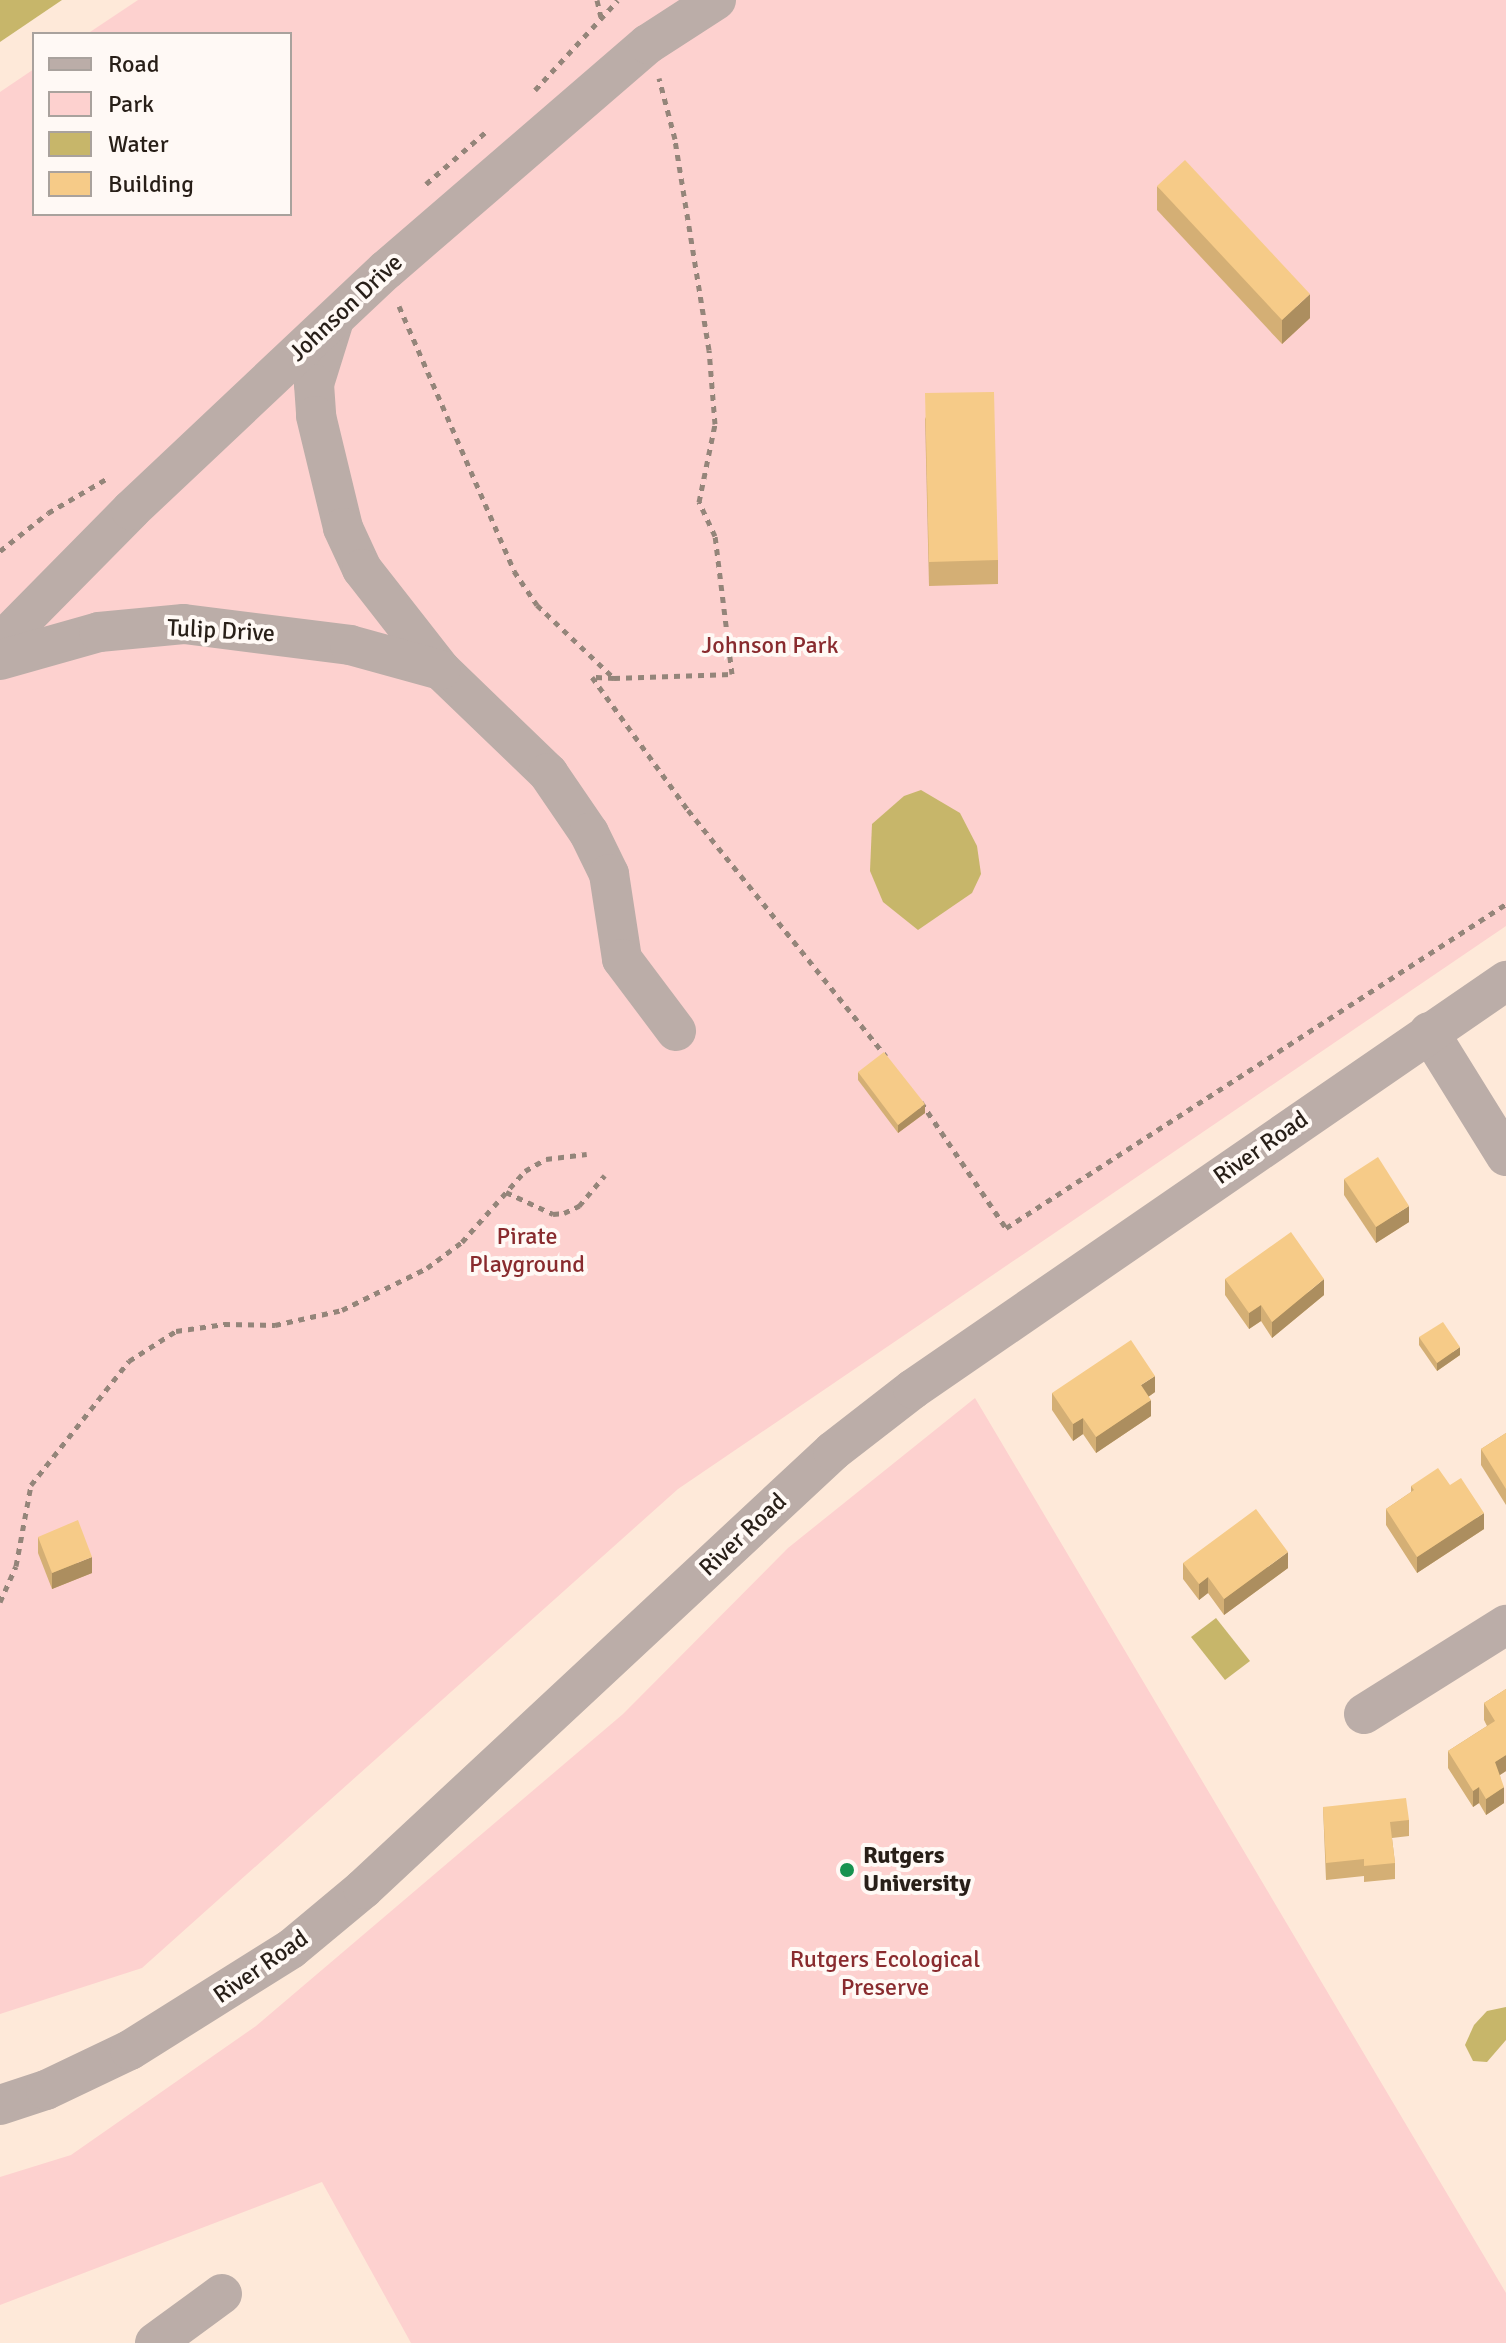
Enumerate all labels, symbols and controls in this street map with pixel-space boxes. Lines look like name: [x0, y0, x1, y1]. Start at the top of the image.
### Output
legend: [32, 32, 292, 216]
text: Road: [108, 49, 159, 79]
text: Park: [108, 89, 154, 119]
text: Water: [108, 129, 168, 159]
text: Building: [108, 169, 194, 199]
street label: Johnson Drive: [283, 248, 409, 368]
street label: Tulip Drive: [166, 614, 276, 648]
park label: Johnson Park: [702, 632, 838, 660]
street label: River Road: [1208, 1105, 1314, 1191]
park label: Pirate Playground: [469, 1223, 585, 1279]
street label: River Road: [693, 1487, 793, 1583]
place label: Rutgers University: [863, 1842, 971, 1898]
marker: Rutgers University: [838, 1861, 856, 1879]
street label: River Road: [208, 1924, 314, 2010]
park label: Rutgers Ecological Preserve: [790, 1946, 980, 2002]

